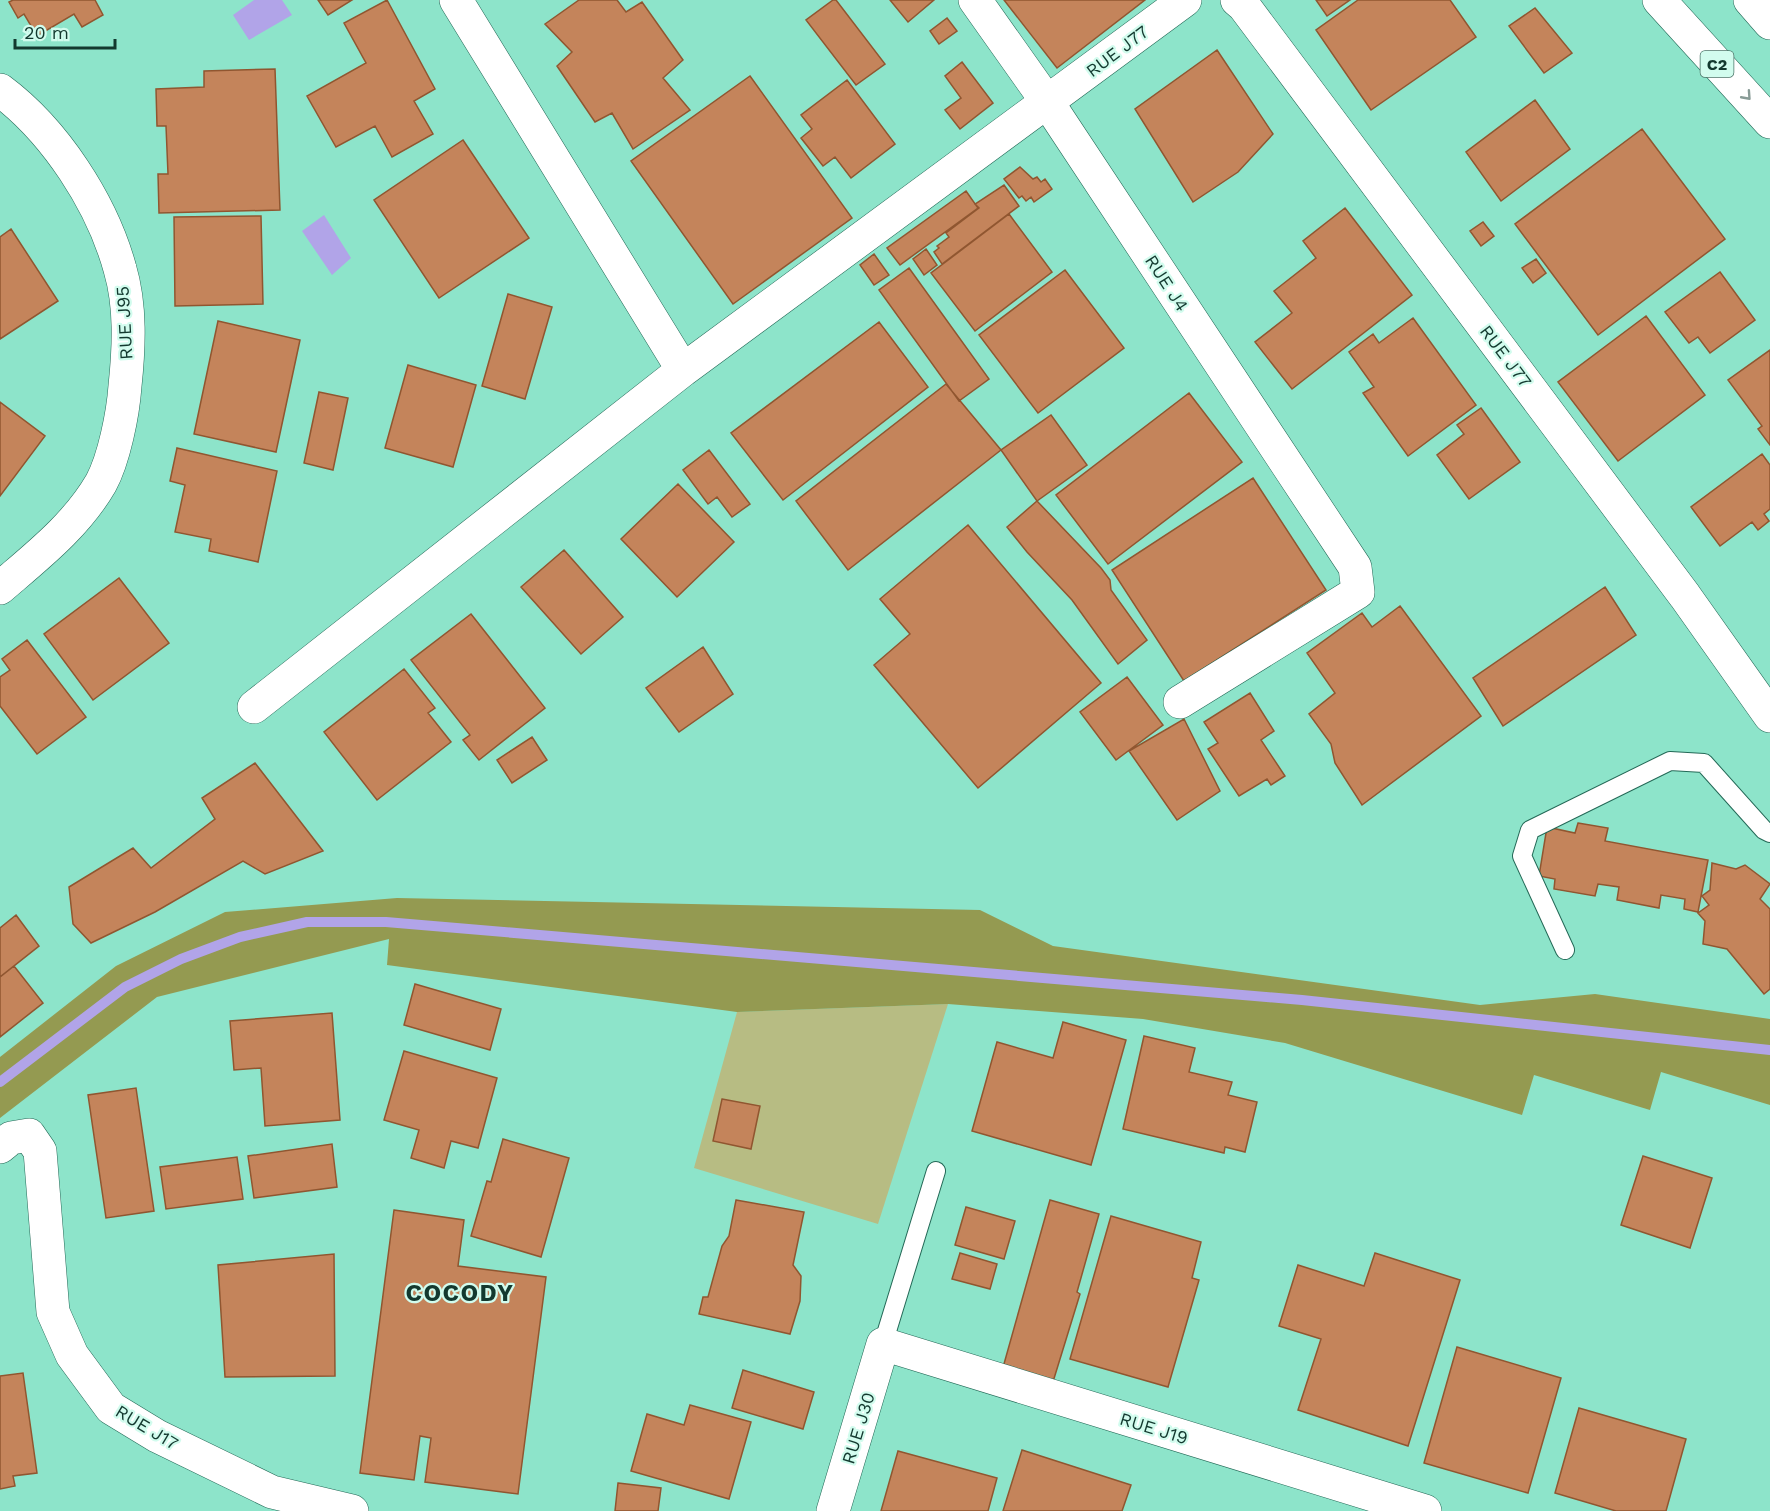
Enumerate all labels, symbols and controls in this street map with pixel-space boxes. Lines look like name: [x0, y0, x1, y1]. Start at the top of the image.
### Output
scale bar: [15, 12, 116, 50]
street label: RUE J77: [1082, 21, 1152, 81]
text: 20 m: [24, 22, 69, 43]
road number: C2: [1700, 51, 1734, 77]
one-way arrow: [1740, 89, 1751, 100]
street label: RUE J4: [1141, 251, 1193, 315]
street label: RUE J95: [112, 286, 136, 360]
street label: RUE J77: [1476, 321, 1536, 391]
district label: COCODY: [406, 1279, 514, 1307]
street label: RUE J30: [837, 1390, 879, 1466]
street label: RUE J17: [112, 1400, 182, 1454]
street label: RUE J19: [1117, 1408, 1191, 1448]

